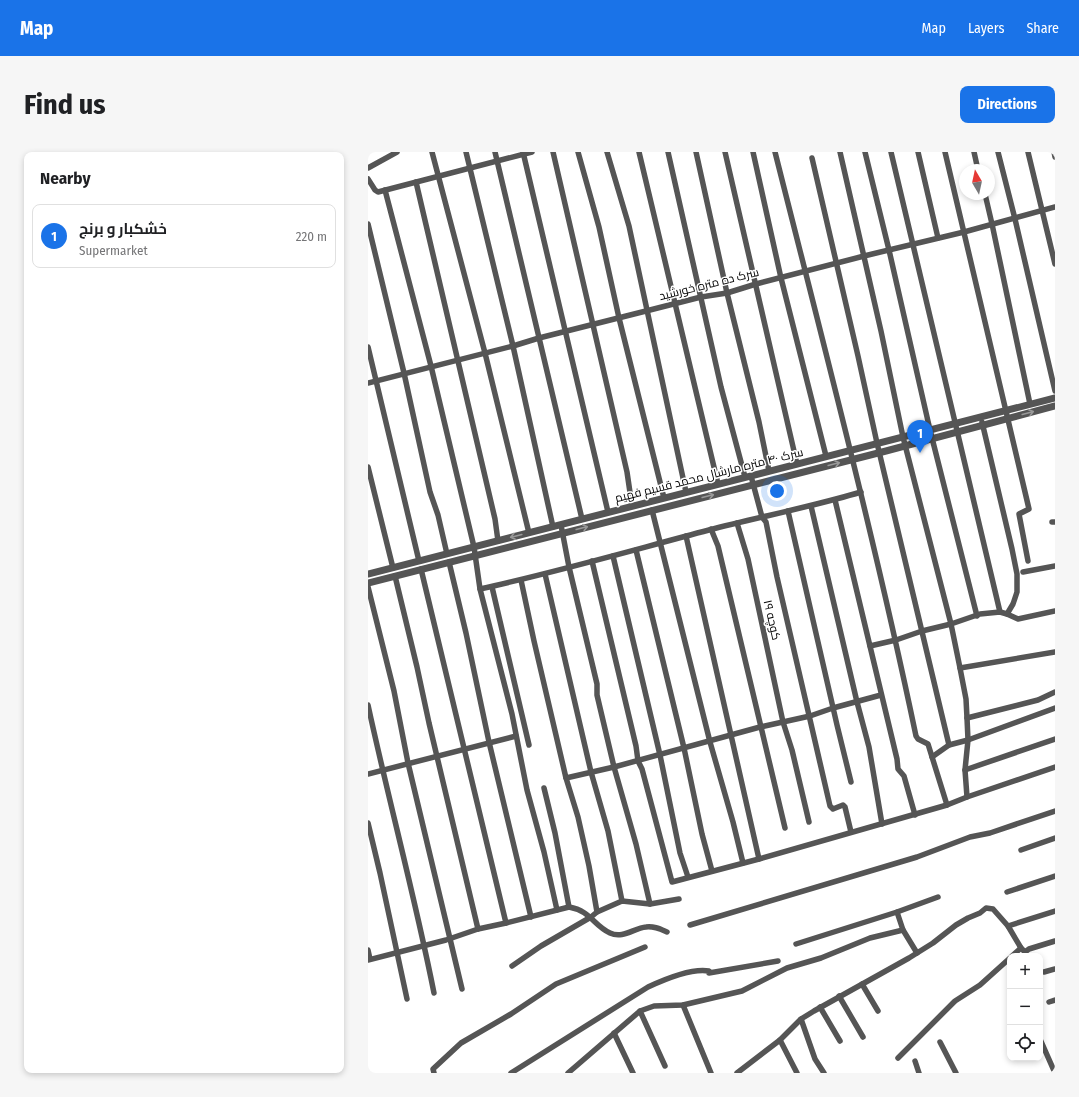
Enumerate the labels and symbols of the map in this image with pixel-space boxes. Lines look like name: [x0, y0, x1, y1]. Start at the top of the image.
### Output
north arrow: [959, 164, 995, 200]
street label: سرک ده متره خورشید: [658, 265, 760, 303]
one-way arrow: [1021, 409, 1034, 417]
pin: 1: [907, 420, 933, 453]
street label: سرک ۴۰ متره مارشال محمد قسیم فهیم: [613, 445, 805, 506]
one-way arrow: [827, 460, 840, 467]
your location: [767, 481, 787, 501]
one-way arrow: [701, 492, 714, 499]
one-way arrow: [575, 524, 588, 531]
one-way arrow: [509, 533, 522, 541]
street label: کوچه ۱۹: [759, 599, 783, 642]

